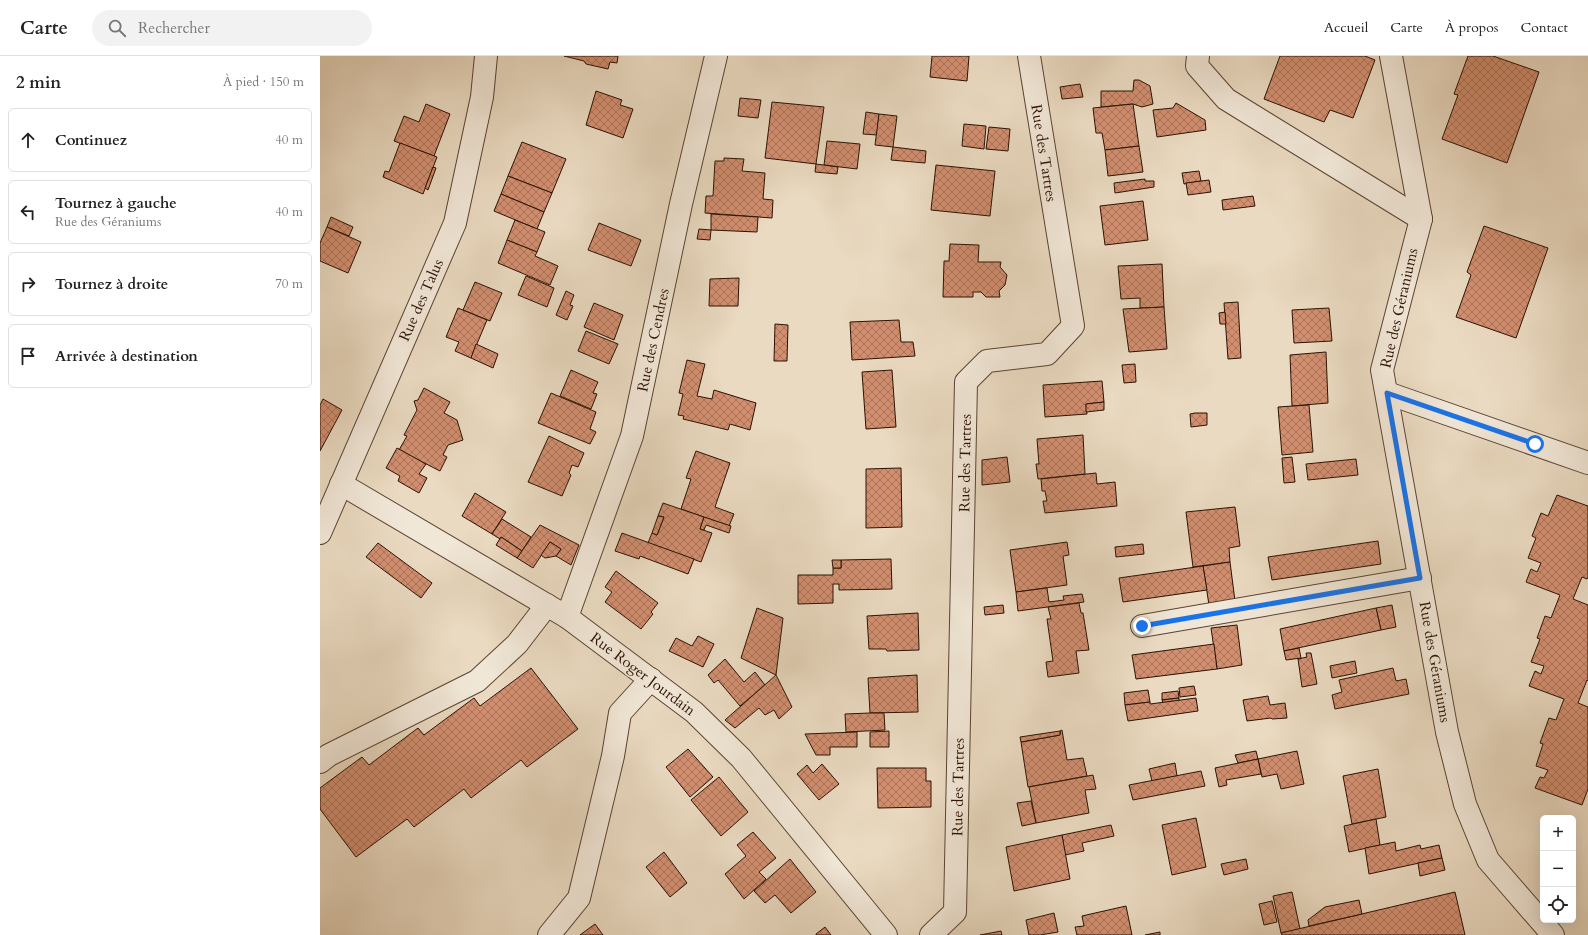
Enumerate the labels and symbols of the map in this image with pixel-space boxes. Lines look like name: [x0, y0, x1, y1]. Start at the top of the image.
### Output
street label: Rue des Tartres: [1026, 103, 1062, 203]
street label: Rue des Géraniums: [1375, 246, 1423, 370]
street label: Rue des Talus: [394, 256, 448, 344]
street label: Rue des Cendres: [632, 286, 674, 394]
street label: Rue des Tartres: [954, 414, 976, 512]
route start: [1526, 435, 1544, 453]
street label: Rue des Géraniums: [1415, 600, 1455, 724]
route end: [1133, 617, 1151, 635]
street label: Rue Roger Jourdain: [586, 628, 700, 720]
street label: Rue des Tartres: [947, 738, 969, 836]

